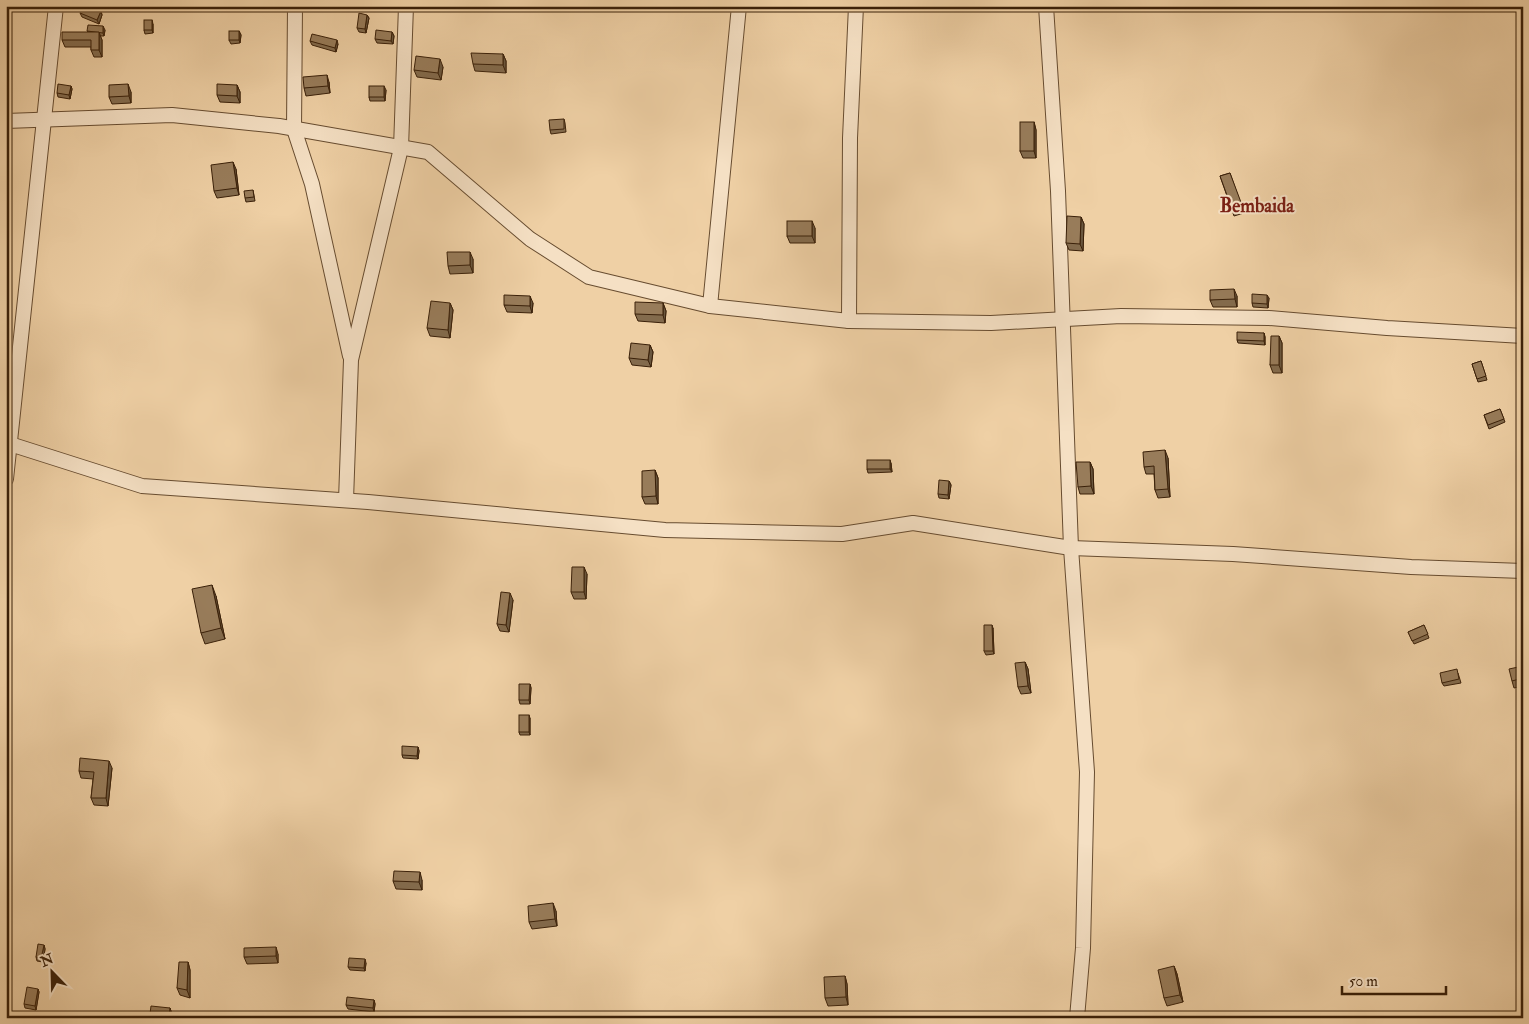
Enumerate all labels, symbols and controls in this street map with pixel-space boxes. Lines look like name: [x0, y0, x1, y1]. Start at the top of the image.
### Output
district label: Bembaida: [1220, 194, 1295, 218]
north arrow: [28, 946, 78, 996]
text: N: [37, 950, 57, 971]
scale bar: [1342, 964, 1445, 996]
text: 50 m: [1349, 972, 1378, 991]

